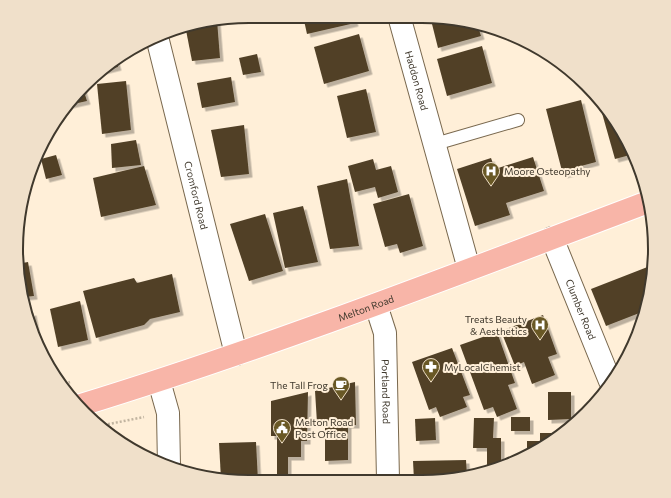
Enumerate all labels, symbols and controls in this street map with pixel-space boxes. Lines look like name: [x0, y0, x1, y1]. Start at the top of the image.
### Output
street label: Haddon Road: [403, 49, 431, 112]
street label: Cromford Road: [182, 160, 211, 231]
hospital icon: Moore Osteopathy: [481, 161, 501, 186]
place label: Moore Osteopathy: [504, 165, 591, 177]
street label: Clumber Road: [563, 277, 599, 342]
street label: Melton Road: [336, 292, 396, 324]
place label: Treats Beauty & Aesthetics: [465, 313, 527, 337]
hospital icon: Treats Beauty & Aesthetics: [530, 315, 550, 340]
pharmacy icon: MyLocalChemist: [421, 357, 441, 382]
street label: Portland Road: [380, 359, 393, 424]
place label: MyLocalChemist: [444, 361, 521, 373]
cafe icon: The Tall Frog: [331, 375, 351, 400]
place label: The Tall Frog: [270, 379, 329, 391]
place label: Melton Road Post Office: [295, 416, 354, 440]
public building icon: Melton Road Post Office: [272, 418, 292, 443]

